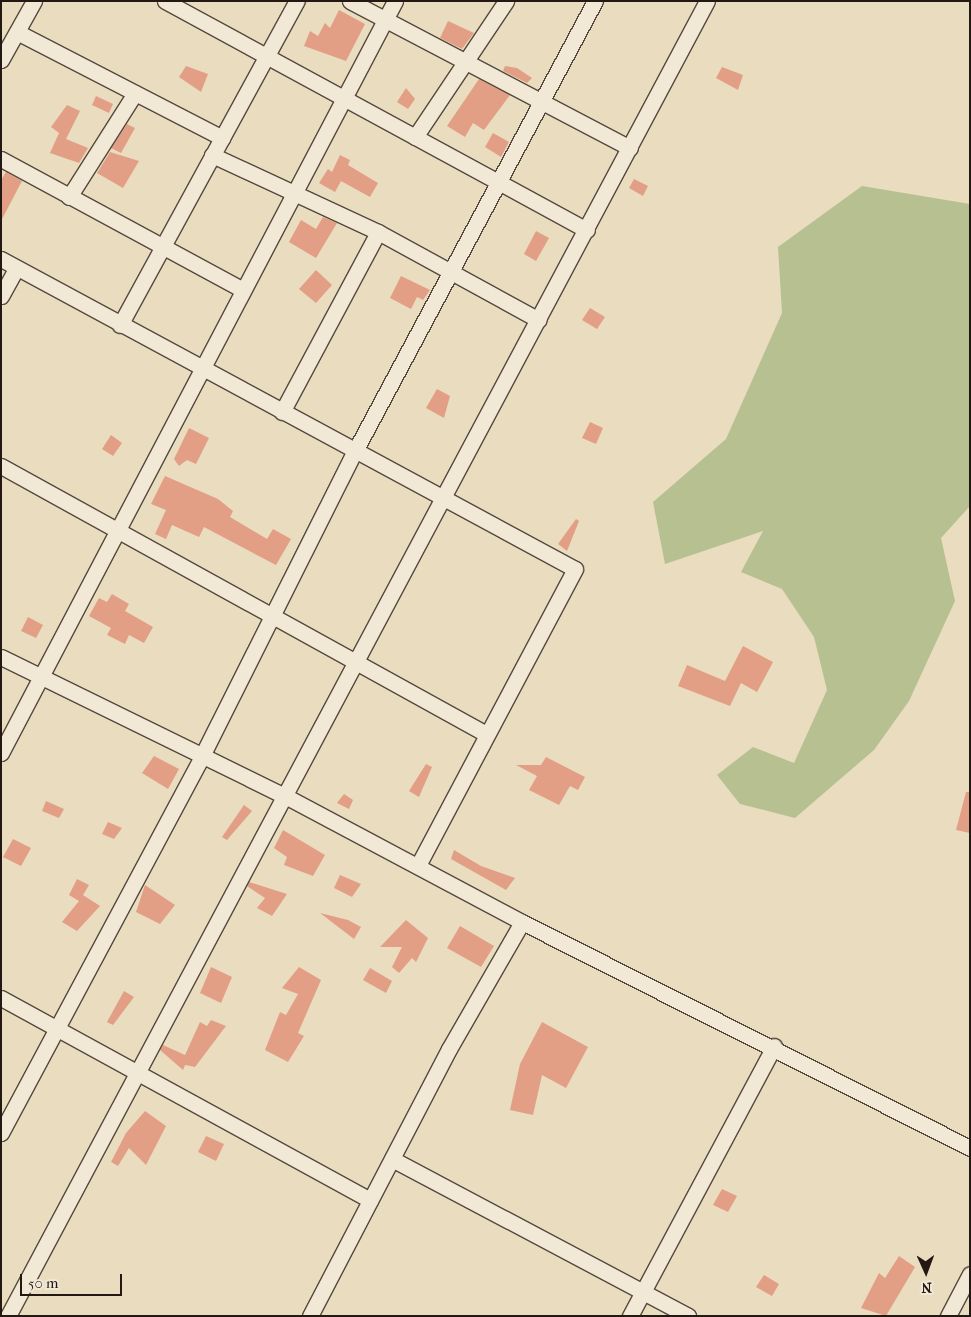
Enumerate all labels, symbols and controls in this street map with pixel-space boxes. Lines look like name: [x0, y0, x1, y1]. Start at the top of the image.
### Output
north arrow: [901, 1247, 951, 1297]
scale bar: [22, 1264, 125, 1296]
text: 50 m: [28, 1274, 58, 1292]
text: N: [921, 1279, 932, 1296]

